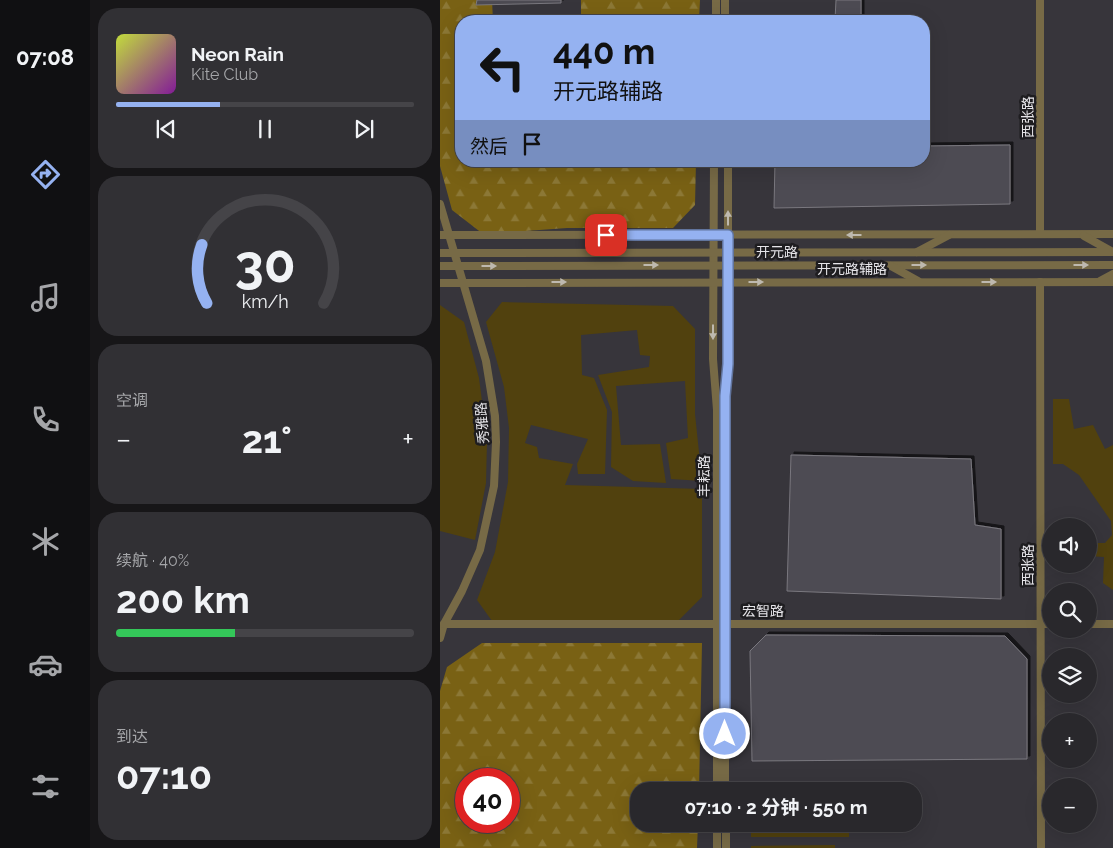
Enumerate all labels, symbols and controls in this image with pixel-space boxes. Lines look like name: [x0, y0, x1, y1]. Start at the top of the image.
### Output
text: 440 m: [553, 31, 655, 72]
icon: left: [470, 35, 535, 100]
text: Neon Rain: [191, 43, 284, 65]
text: 07:08: [16, 44, 74, 70]
text: Kite Club: [191, 65, 258, 84]
text: 开元路辅路: [553, 78, 663, 104]
street label: 西张路: [1020, 96, 1036, 138]
icon: previous: [152, 115, 180, 143]
icon: pause: [251, 115, 279, 143]
icon: next: [350, 115, 378, 143]
icon: arrive: [518, 130, 546, 158]
text: 然后: [470, 135, 508, 157]
icon: directions: [28, 157, 63, 192]
one-way arrow: [724, 210, 732, 226]
pin: [585, 214, 627, 256]
icon: arrive: [592, 221, 620, 249]
one-way arrow: [846, 231, 862, 239]
text: 30: [235, 233, 295, 294]
street label: 开元路: [756, 244, 798, 260]
one-way arrow: [643, 261, 659, 269]
street label: 开元路辅路: [817, 261, 887, 277]
one-way arrow: [911, 261, 927, 269]
one-way arrow: [1073, 261, 1089, 269]
one-way arrow: [481, 262, 497, 270]
one-way arrow: [551, 278, 567, 286]
one-way arrow: [748, 278, 764, 286]
one-way arrow: [981, 278, 997, 286]
icon: music: [28, 280, 63, 315]
text: km/h: [241, 291, 289, 312]
one-way arrow: [709, 325, 717, 341]
text: 空调: [116, 391, 148, 410]
street label: 秀雅路: [473, 401, 491, 445]
icon: phone: [28, 402, 63, 437]
text: 21°: [242, 417, 292, 462]
text: −: [116, 423, 131, 456]
text: +: [402, 423, 414, 456]
street label: 丰耘路: [696, 455, 712, 497]
map controls: [1042, 518, 1097, 833]
button: sound: [1042, 518, 1097, 573]
icon: climate: [28, 524, 63, 559]
street label: 西张路: [1020, 544, 1036, 586]
text: 续航 · 40%: [116, 551, 189, 570]
text: 200 km: [116, 577, 250, 622]
button: search: [1042, 583, 1097, 638]
street label: 宏智路: [742, 603, 784, 619]
icon: car: [28, 647, 63, 682]
button: layers: [1042, 648, 1097, 703]
position arrow: [698, 707, 750, 759]
button: +: [1042, 713, 1097, 768]
text: 到达: [116, 727, 148, 746]
text: 07:10: [116, 753, 212, 798]
speed limit sign: 40: [455, 768, 520, 833]
icon: filters: [28, 769, 63, 804]
button: −: [1042, 778, 1097, 833]
text: 07:10 · 2 分钟 · 550 m: [684, 796, 868, 818]

